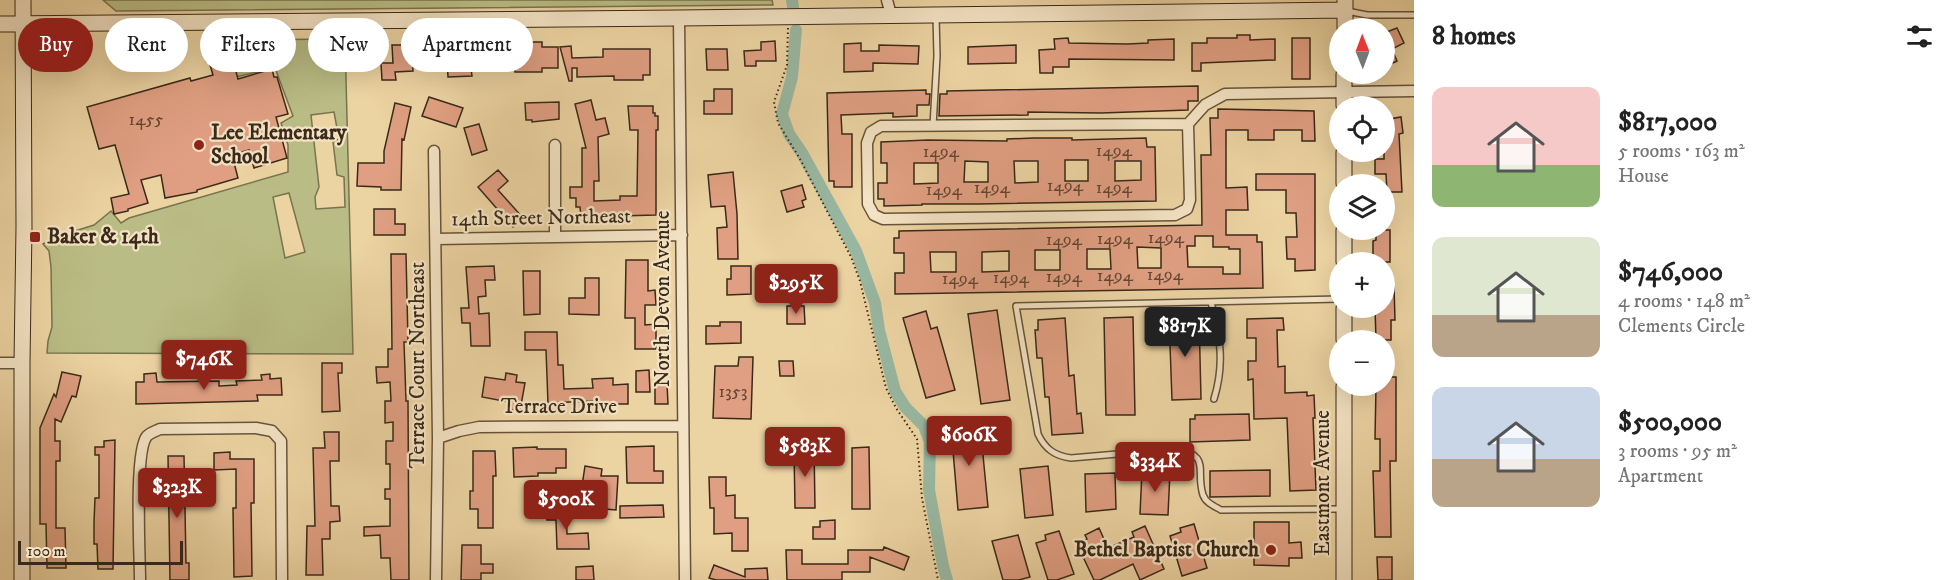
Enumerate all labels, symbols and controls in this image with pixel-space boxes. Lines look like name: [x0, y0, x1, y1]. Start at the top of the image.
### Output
chip: Buy: [18, 18, 93, 72]
chip: Rent: [105, 18, 188, 72]
chip: Filters: [200, 18, 296, 72]
chip: New: [308, 18, 389, 72]
chip: Apartment: [401, 18, 533, 72]
north arrow: [1329, 18, 1395, 84]
map controls: [1329, 18, 1395, 396]
text: 8 homes: [1432, 20, 1516, 53]
icon: filters: [1903, 20, 1936, 53]
button: locate: [1329, 96, 1395, 162]
text: $817,000: [1618, 106, 1717, 139]
house number: 1455: [129, 109, 163, 131]
icon: home: [1480, 111, 1552, 183]
place label: Lee Elementary School: [211, 120, 348, 170]
marker: Lee Elementary School: [192, 138, 206, 152]
text: 5 rooms · 163 m²: [1618, 139, 1745, 164]
house number: 1494: [1096, 140, 1133, 162]
house number: 1494: [923, 141, 960, 163]
text: House: [1618, 164, 1669, 189]
button: layers: [1329, 174, 1395, 240]
house number: 1494: [1047, 175, 1084, 197]
house number: 1494: [974, 177, 1011, 199]
house number: 1494: [1096, 177, 1133, 199]
house number: 1494: [926, 179, 963, 201]
street label: 14th Street Northeast: [451, 203, 631, 233]
street label: North Devon Avenue: [650, 210, 676, 387]
place label: Baker & 14th: [47, 224, 160, 250]
house number: 1494: [1148, 227, 1185, 249]
house number: 1494: [1097, 228, 1134, 250]
house number: 1494: [1046, 229, 1083, 251]
marker: Baker & 14th: [28, 230, 42, 244]
button: +: [1329, 252, 1395, 318]
text: $746,000: [1618, 256, 1723, 289]
icon: home: [1480, 261, 1552, 333]
street label: Terrace Court Northeast: [405, 262, 431, 468]
pin: $295K: [754, 264, 838, 315]
house number: 1494: [1147, 264, 1184, 286]
house number: 1494: [1097, 265, 1134, 287]
house number: 1494: [1046, 266, 1083, 288]
house number: 1494: [993, 267, 1030, 289]
house number: 1494: [942, 268, 979, 290]
text: $295K: [769, 271, 823, 296]
text: 4 rooms · 148 m²: [1618, 289, 1750, 314]
pin: $817K: [1143, 307, 1227, 358]
text: $817K: [1159, 314, 1211, 339]
text: Clements Circle: [1618, 314, 1745, 339]
button: −: [1329, 330, 1395, 396]
pin: $746K: [162, 340, 246, 391]
text: $746K: [175, 347, 233, 372]
house number: 1353: [719, 381, 748, 403]
street label: Terrace Drive: [501, 394, 617, 420]
text: $500,000: [1618, 406, 1722, 439]
street label: Eastmont Avenue: [1310, 410, 1336, 556]
icon: home: [1480, 411, 1552, 483]
pin: $606K: [927, 416, 1011, 467]
text: $606K: [941, 423, 997, 448]
pin: $583K: [763, 427, 847, 478]
text: $583K: [779, 434, 831, 459]
text: 3 rooms · 95 m²: [1618, 439, 1737, 464]
pin: $334K: [1113, 442, 1197, 493]
text: $334K: [1129, 449, 1181, 474]
text: Apartment: [1618, 464, 1703, 489]
pin: $323K: [135, 468, 219, 519]
text: $323K: [152, 475, 202, 500]
pin: $500K: [524, 480, 608, 531]
text: $500K: [538, 487, 594, 512]
place label: Bethel Baptist Church: [1074, 537, 1260, 563]
scale bar: [18, 538, 183, 566]
text: 100 m: [27, 541, 66, 561]
marker: Bethel Baptist Church: [1264, 543, 1278, 557]

